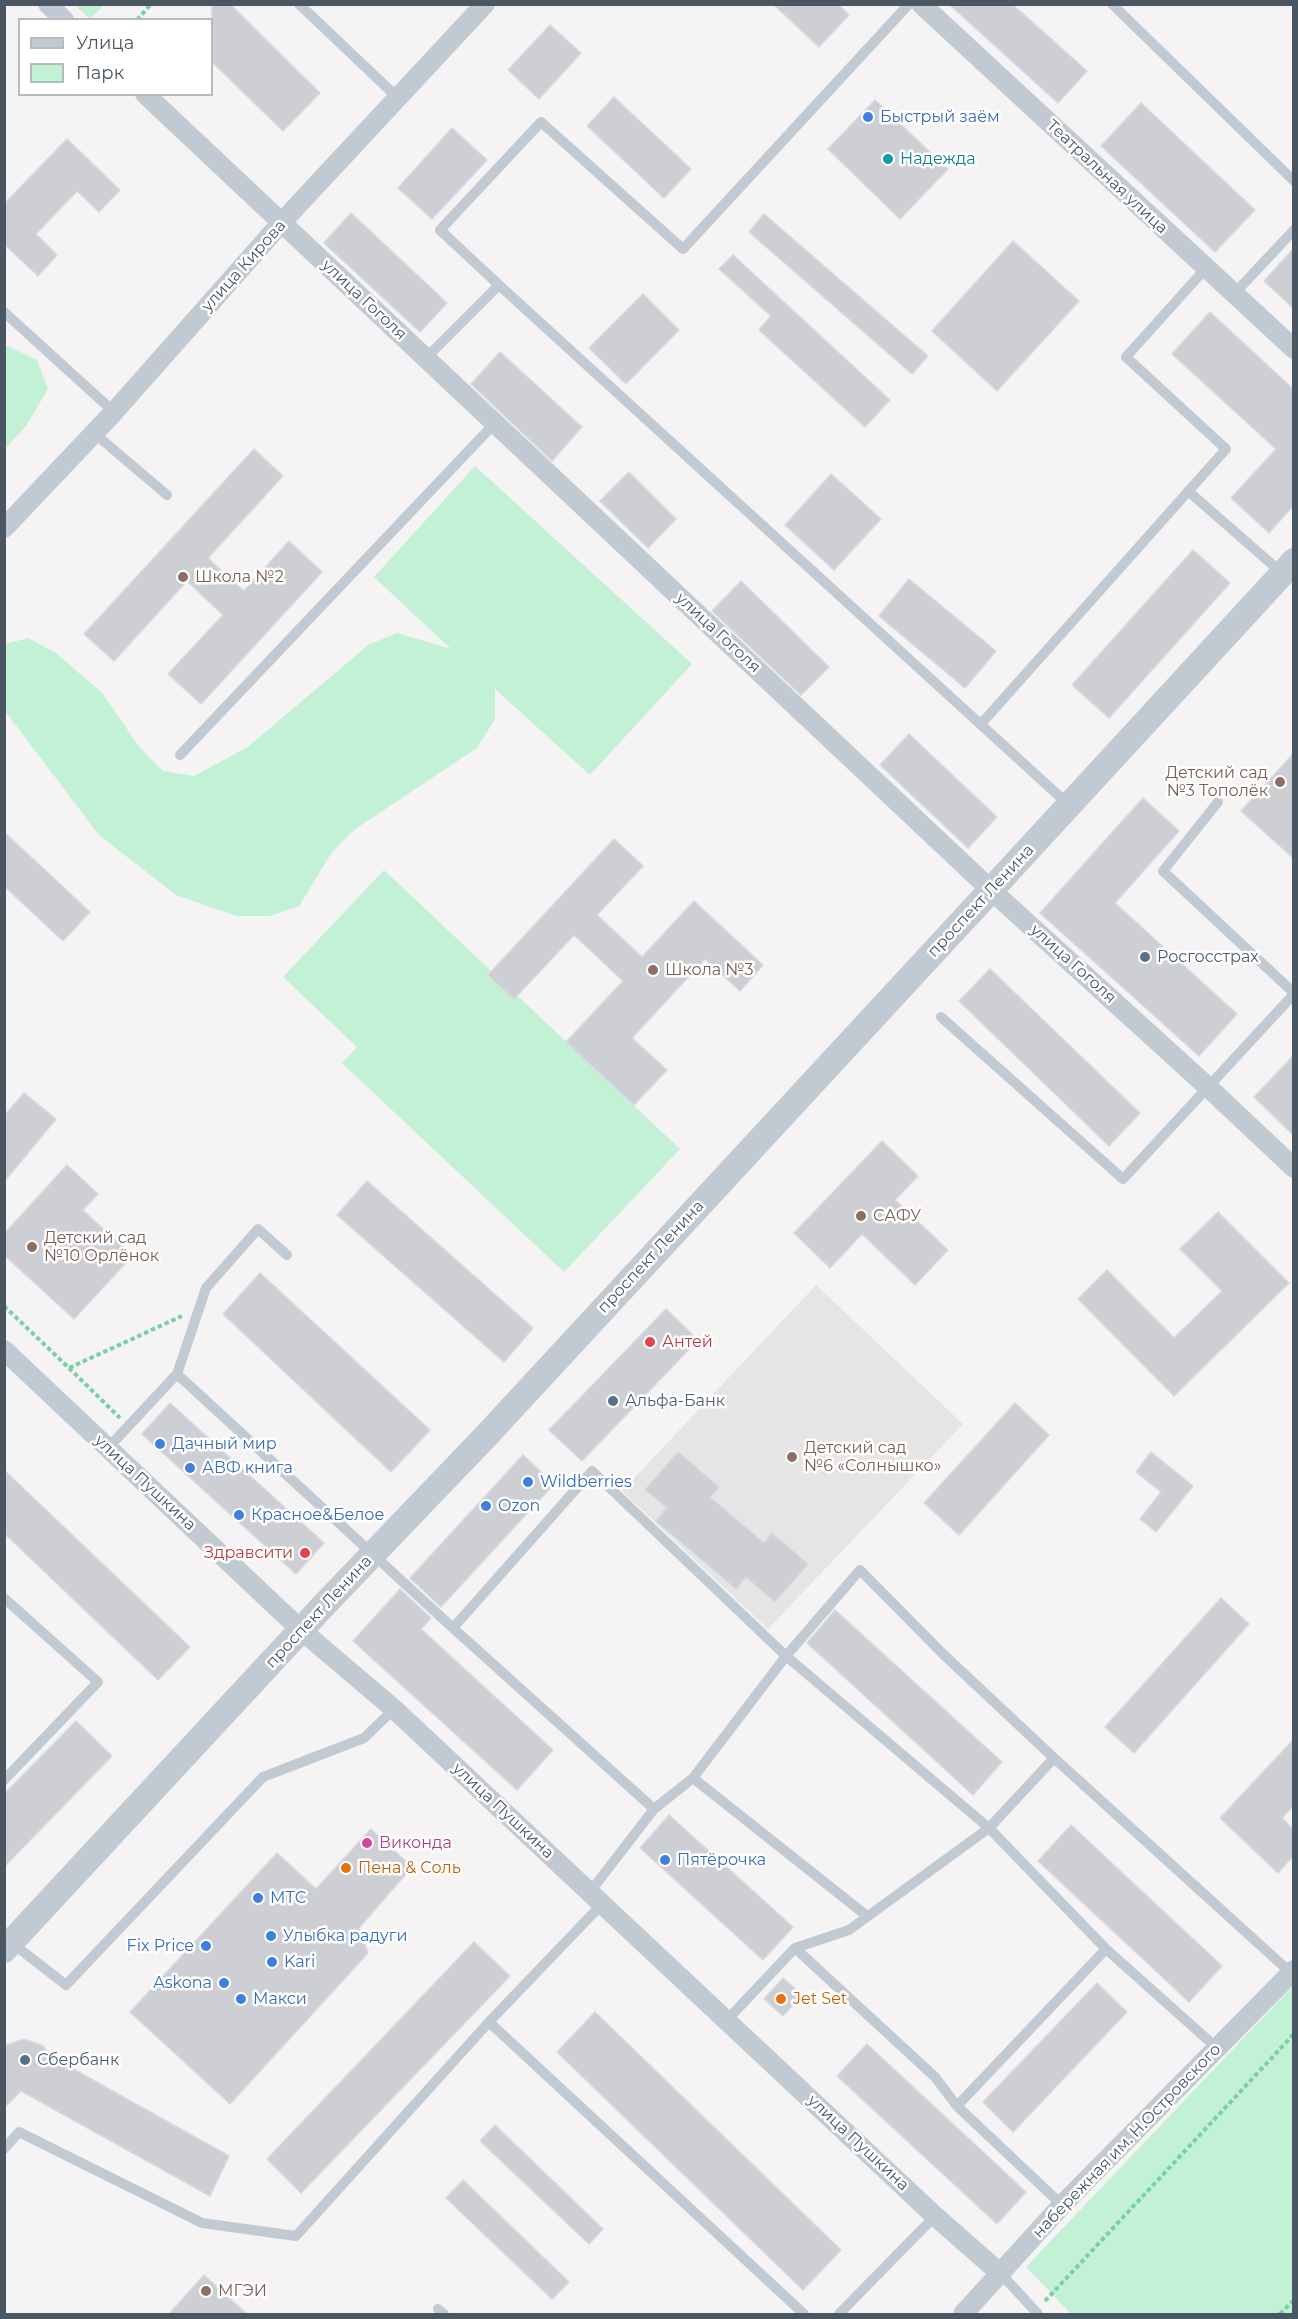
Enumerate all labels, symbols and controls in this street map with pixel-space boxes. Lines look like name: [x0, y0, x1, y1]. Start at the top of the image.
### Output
legend: [18, 18, 213, 96]
text: Улица: [76, 32, 134, 54]
text: Парк: [76, 62, 124, 84]
place label: Быстрый заём: [880, 107, 1000, 127]
marker: Быстрый заём: [861, 110, 875, 124]
street label: Театральная улица: [1043, 116, 1171, 238]
place label: Надежда: [900, 149, 975, 169]
marker: Надежда: [881, 152, 895, 166]
street label: улица Кирова: [198, 216, 290, 316]
street label: улица Гоголя: [318, 256, 410, 344]
place label: Школа №2: [195, 567, 284, 587]
marker: Школа №2: [176, 570, 190, 584]
street label: улица Гоголя: [672, 589, 764, 677]
place label: Детский сад №3 Тополёк: [1166, 763, 1268, 801]
marker: Детский сад №3 Тополёк: [1273, 775, 1287, 789]
street label: проспект Ленина: [924, 841, 1038, 961]
street label: улица Гоголя: [1026, 920, 1120, 1008]
place label: Росгосстрах: [1157, 947, 1259, 967]
marker: Росгосстрах: [1138, 950, 1152, 964]
place label: Школа №3: [665, 960, 754, 980]
marker: Школа №3: [646, 963, 660, 977]
street label: проспект Ленина: [594, 1197, 708, 1317]
place label: САФУ: [873, 1206, 921, 1226]
marker: САФУ: [854, 1209, 868, 1223]
place label: Детский сад №10 Орлёнок: [44, 1228, 159, 1266]
marker: Детский сад №10 Орлёнок: [25, 1240, 39, 1254]
place label: Антей: [662, 1332, 713, 1352]
marker: Антей: [643, 1335, 657, 1349]
place label: Альфа-Банк: [625, 1391, 725, 1411]
marker: Альфа-Банк: [606, 1394, 620, 1408]
street label: улица Пушкина: [90, 1431, 200, 1535]
place label: Дачный мир: [172, 1434, 277, 1454]
marker: Дачный мир: [153, 1437, 167, 1451]
place label: Детский сад №6 «Солнышко»: [804, 1438, 941, 1476]
marker: Детский сад №6 «Солнышко»: [785, 1450, 799, 1464]
place label: АВФ книга: [202, 1458, 293, 1478]
marker: АВФ книга: [183, 1461, 197, 1475]
place label: Wildberries: [540, 1472, 632, 1492]
marker: Wildberries: [521, 1475, 535, 1489]
place label: Ozon: [498, 1496, 540, 1516]
marker: Ozon: [479, 1499, 493, 1513]
place label: Красное&Белое: [251, 1505, 384, 1525]
marker: Красное&Белое: [232, 1508, 246, 1522]
place label: Здравсити: [204, 1543, 293, 1563]
marker: Здравсити: [298, 1546, 312, 1560]
street label: проспект Ленина: [262, 1552, 376, 1672]
street label: улица Пушкина: [448, 1759, 558, 1863]
place label: Виконда: [379, 1833, 452, 1853]
marker: Виконда: [360, 1836, 374, 1850]
place label: Пятёрочка: [677, 1850, 766, 1870]
marker: Пятёрочка: [658, 1853, 672, 1867]
place label: Пена & Соль: [358, 1858, 461, 1878]
marker: Пена & Соль: [339, 1861, 353, 1875]
place label: МТС: [270, 1888, 306, 1908]
marker: МТС: [251, 1891, 265, 1905]
place label: Улыбка радуги: [283, 1926, 407, 1946]
marker: Улыбка радуги: [264, 1929, 278, 1943]
place label: Fix Price: [127, 1936, 194, 1956]
marker: Fix Price: [199, 1939, 213, 1953]
place label: Kari: [284, 1952, 315, 1972]
marker: Kari: [265, 1955, 279, 1969]
place label: Askona: [153, 1973, 212, 1993]
marker: Askona: [217, 1976, 231, 1990]
place label: Макси: [253, 1989, 307, 2009]
place label: Jet Set: [793, 1989, 847, 2009]
marker: Макси: [234, 1992, 248, 2006]
marker: Jet Set: [774, 1992, 788, 2006]
street label: набережная им. Н.Островского: [1029, 2040, 1225, 2242]
place label: Сбербанк: [37, 2050, 119, 2070]
marker: Сбербанк: [18, 2053, 32, 2067]
street label: улица Пушкина: [803, 2091, 913, 2195]
place label: МГЭИ: [218, 2281, 267, 2301]
marker: МГЭИ: [199, 2284, 213, 2298]

